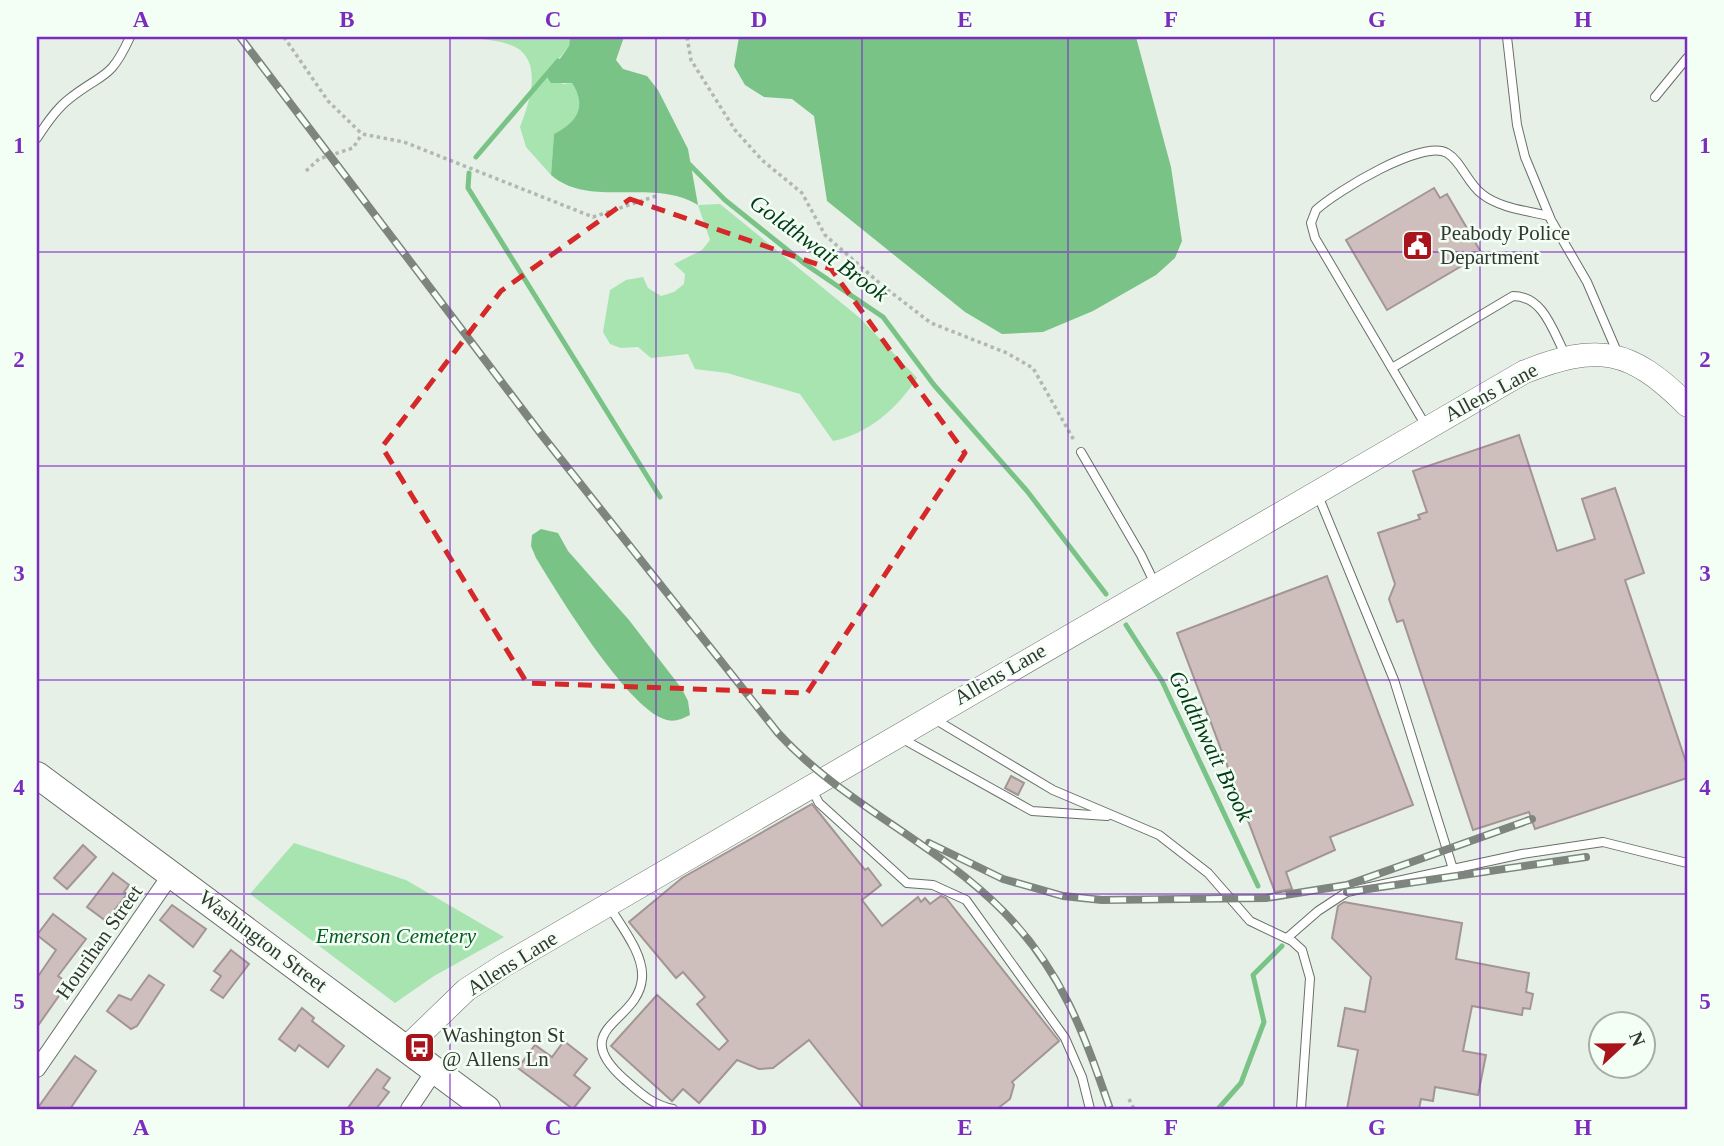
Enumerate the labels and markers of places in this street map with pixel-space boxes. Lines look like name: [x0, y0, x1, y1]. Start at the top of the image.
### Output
place label: Peabody Police Department: [1440, 221, 1570, 269]
public building icon: Peabody Police Department: [1400, 228, 1434, 262]
place label: Washington St @ Allens Ln: [442, 1023, 565, 1071]
bus stop icon: Washington St @ Allens Ln: [402, 1030, 436, 1064]

